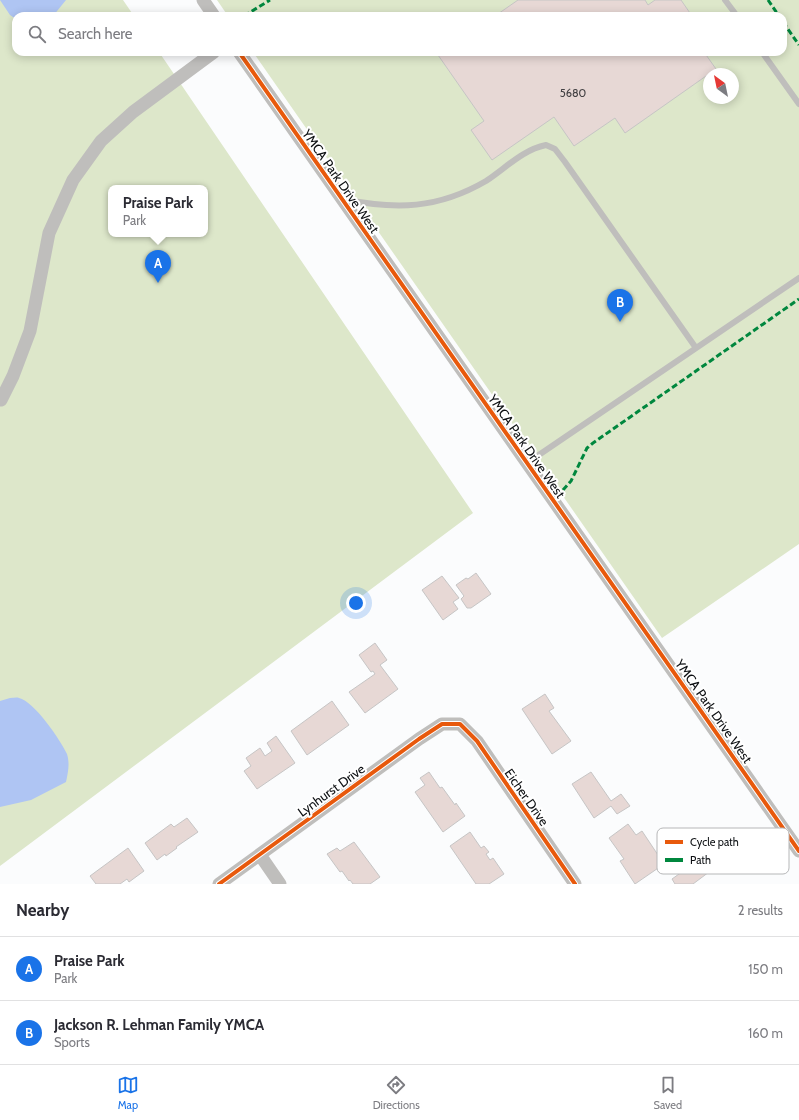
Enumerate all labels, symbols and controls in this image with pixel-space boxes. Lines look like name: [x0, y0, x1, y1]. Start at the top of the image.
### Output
search box: [12, 12, 787, 56]
icon: search: [26, 23, 48, 45]
text: Search here: [58, 25, 133, 43]
north arrow: [703, 68, 739, 104]
house number: 5680: [560, 86, 587, 100]
street label: YMCA Park Drive West: [299, 125, 383, 237]
popup: [108, 185, 208, 237]
text: Praise Park: [123, 194, 193, 212]
text: Park: [123, 212, 146, 228]
pin: A: [145, 250, 171, 283]
pin: B: [607, 289, 633, 322]
street label: YMCA Park Drive West: [485, 390, 569, 502]
your location: [346, 593, 366, 613]
street label: YMCA Park Drive West: [672, 655, 756, 767]
street label: Lynhurst Drive: [294, 760, 368, 820]
street label: Eicher Drive: [502, 765, 553, 829]
legend: [657, 828, 789, 874]
text: Cycle path: [690, 835, 739, 849]
text: Path: [690, 853, 711, 867]
text: Nearby: [16, 900, 69, 920]
text: 2 results: [738, 902, 783, 918]
text: Praise Park: [54, 952, 125, 970]
text: A: [25, 961, 33, 977]
text: 150 m: [748, 961, 783, 977]
text: Park: [54, 970, 77, 986]
text: Jackson R. Lehman Family YMCA: [54, 1016, 264, 1034]
text: B: [25, 1025, 33, 1041]
text: 160 m: [748, 1025, 783, 1041]
text: Sports: [54, 1034, 90, 1050]
tab: Map: [117, 1074, 139, 1112]
tab: Directions: [373, 1074, 420, 1112]
tab: Saved: [654, 1074, 682, 1112]

